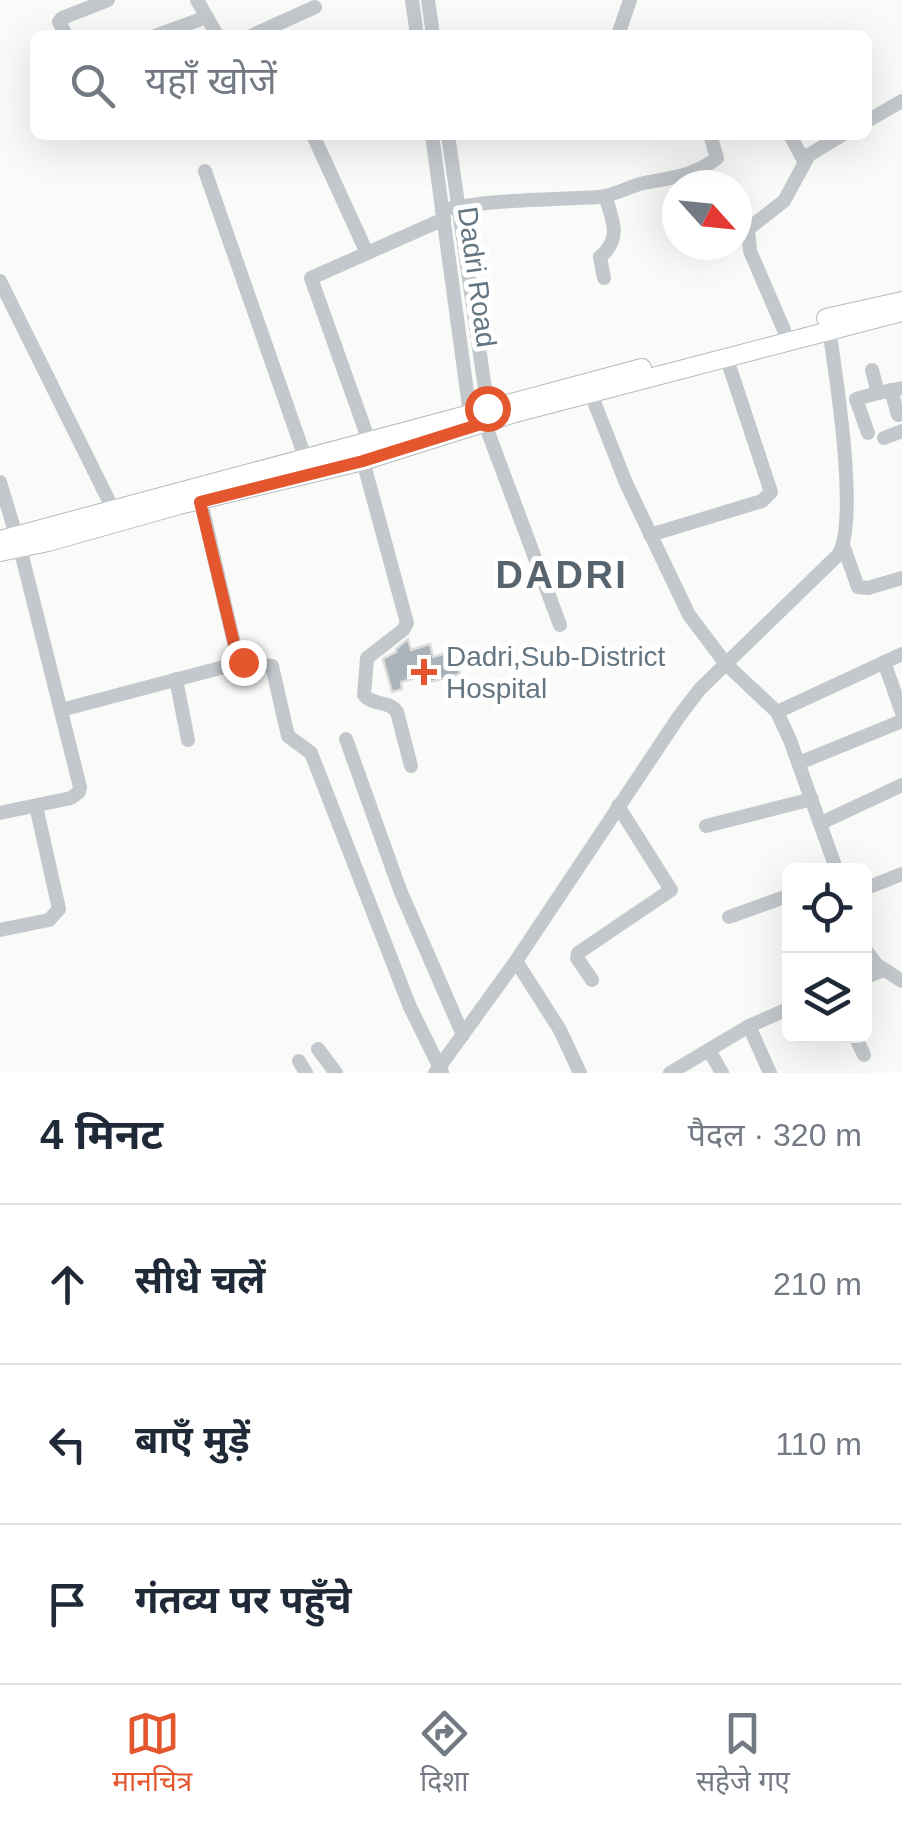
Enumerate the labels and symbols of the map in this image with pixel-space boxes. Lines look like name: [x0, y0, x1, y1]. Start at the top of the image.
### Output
north arrow: [662, 170, 752, 260]
street label: Dadri Road: [452, 205, 502, 349]
route start: [465, 386, 511, 432]
district label: DADRI: [496, 554, 628, 596]
route end: [221, 640, 267, 686]
place label: Dadri,Sub-District Hospital: [446, 641, 666, 704]
marker: Dadri,Sub-District Hospital: [411, 659, 437, 685]

